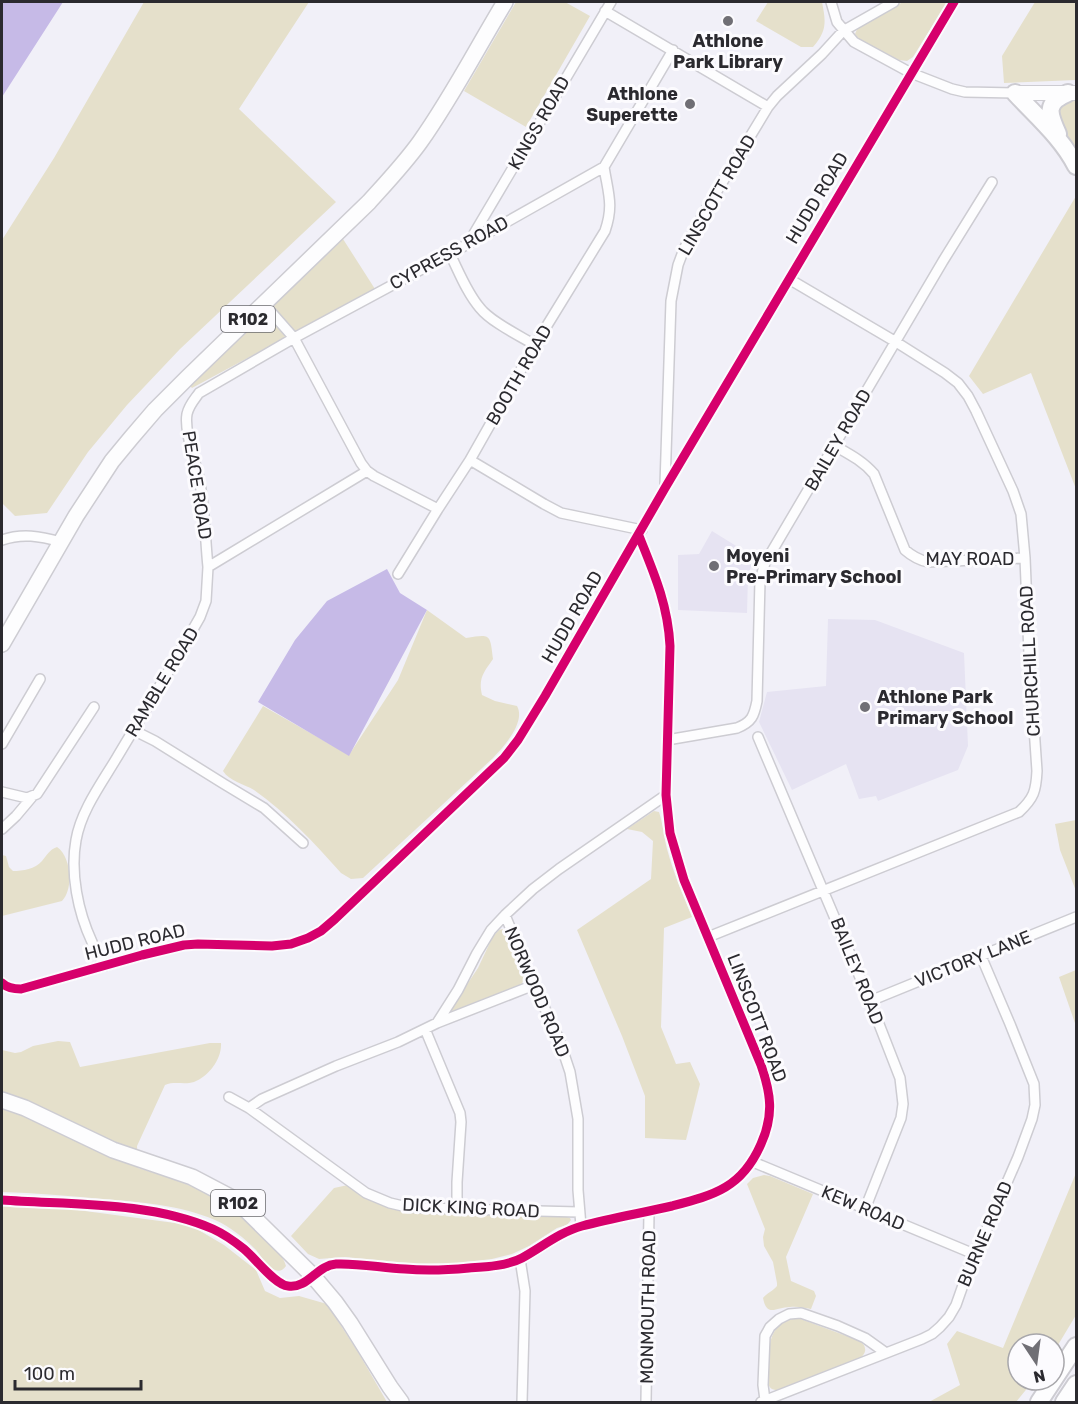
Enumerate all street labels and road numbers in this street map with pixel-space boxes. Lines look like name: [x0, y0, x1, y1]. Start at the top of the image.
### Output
street label: KINGS ROAD: [503, 72, 575, 174]
street label: LINSCOTT ROAD: [674, 131, 760, 259]
street label: HUDD ROAD: [781, 148, 853, 248]
street label: CYPRESS ROAD: [386, 211, 512, 295]
road number: R102: [221, 306, 275, 332]
street label: BOOTH ROAD: [481, 321, 557, 429]
street label: BAILEY ROAD: [800, 385, 876, 495]
street label: PEACE ROAD: [178, 429, 216, 541]
street label: MAY ROAD: [926, 548, 1014, 570]
street label: HUDD ROAD: [537, 567, 607, 667]
street label: CHURCHILL ROAD: [1015, 585, 1045, 737]
street label: RAMBLE ROAD: [121, 623, 203, 741]
street label: BAILEY ROAD: [826, 914, 888, 1028]
street label: HUDD ROAD: [82, 919, 188, 965]
street label: NORWOOD ROAD: [500, 923, 574, 1061]
street label: VICTORY LANE: [912, 926, 1034, 992]
street label: LINSCOTT ROAD: [722, 951, 792, 1085]
street label: BURNE ROAD: [953, 1178, 1017, 1290]
street label: KEW ROAD: [818, 1181, 908, 1235]
road number: R102: [211, 1190, 265, 1216]
street label: DICK KING ROAD: [402, 1193, 540, 1223]
street label: MONMOUTH ROAD: [636, 1230, 660, 1384]

